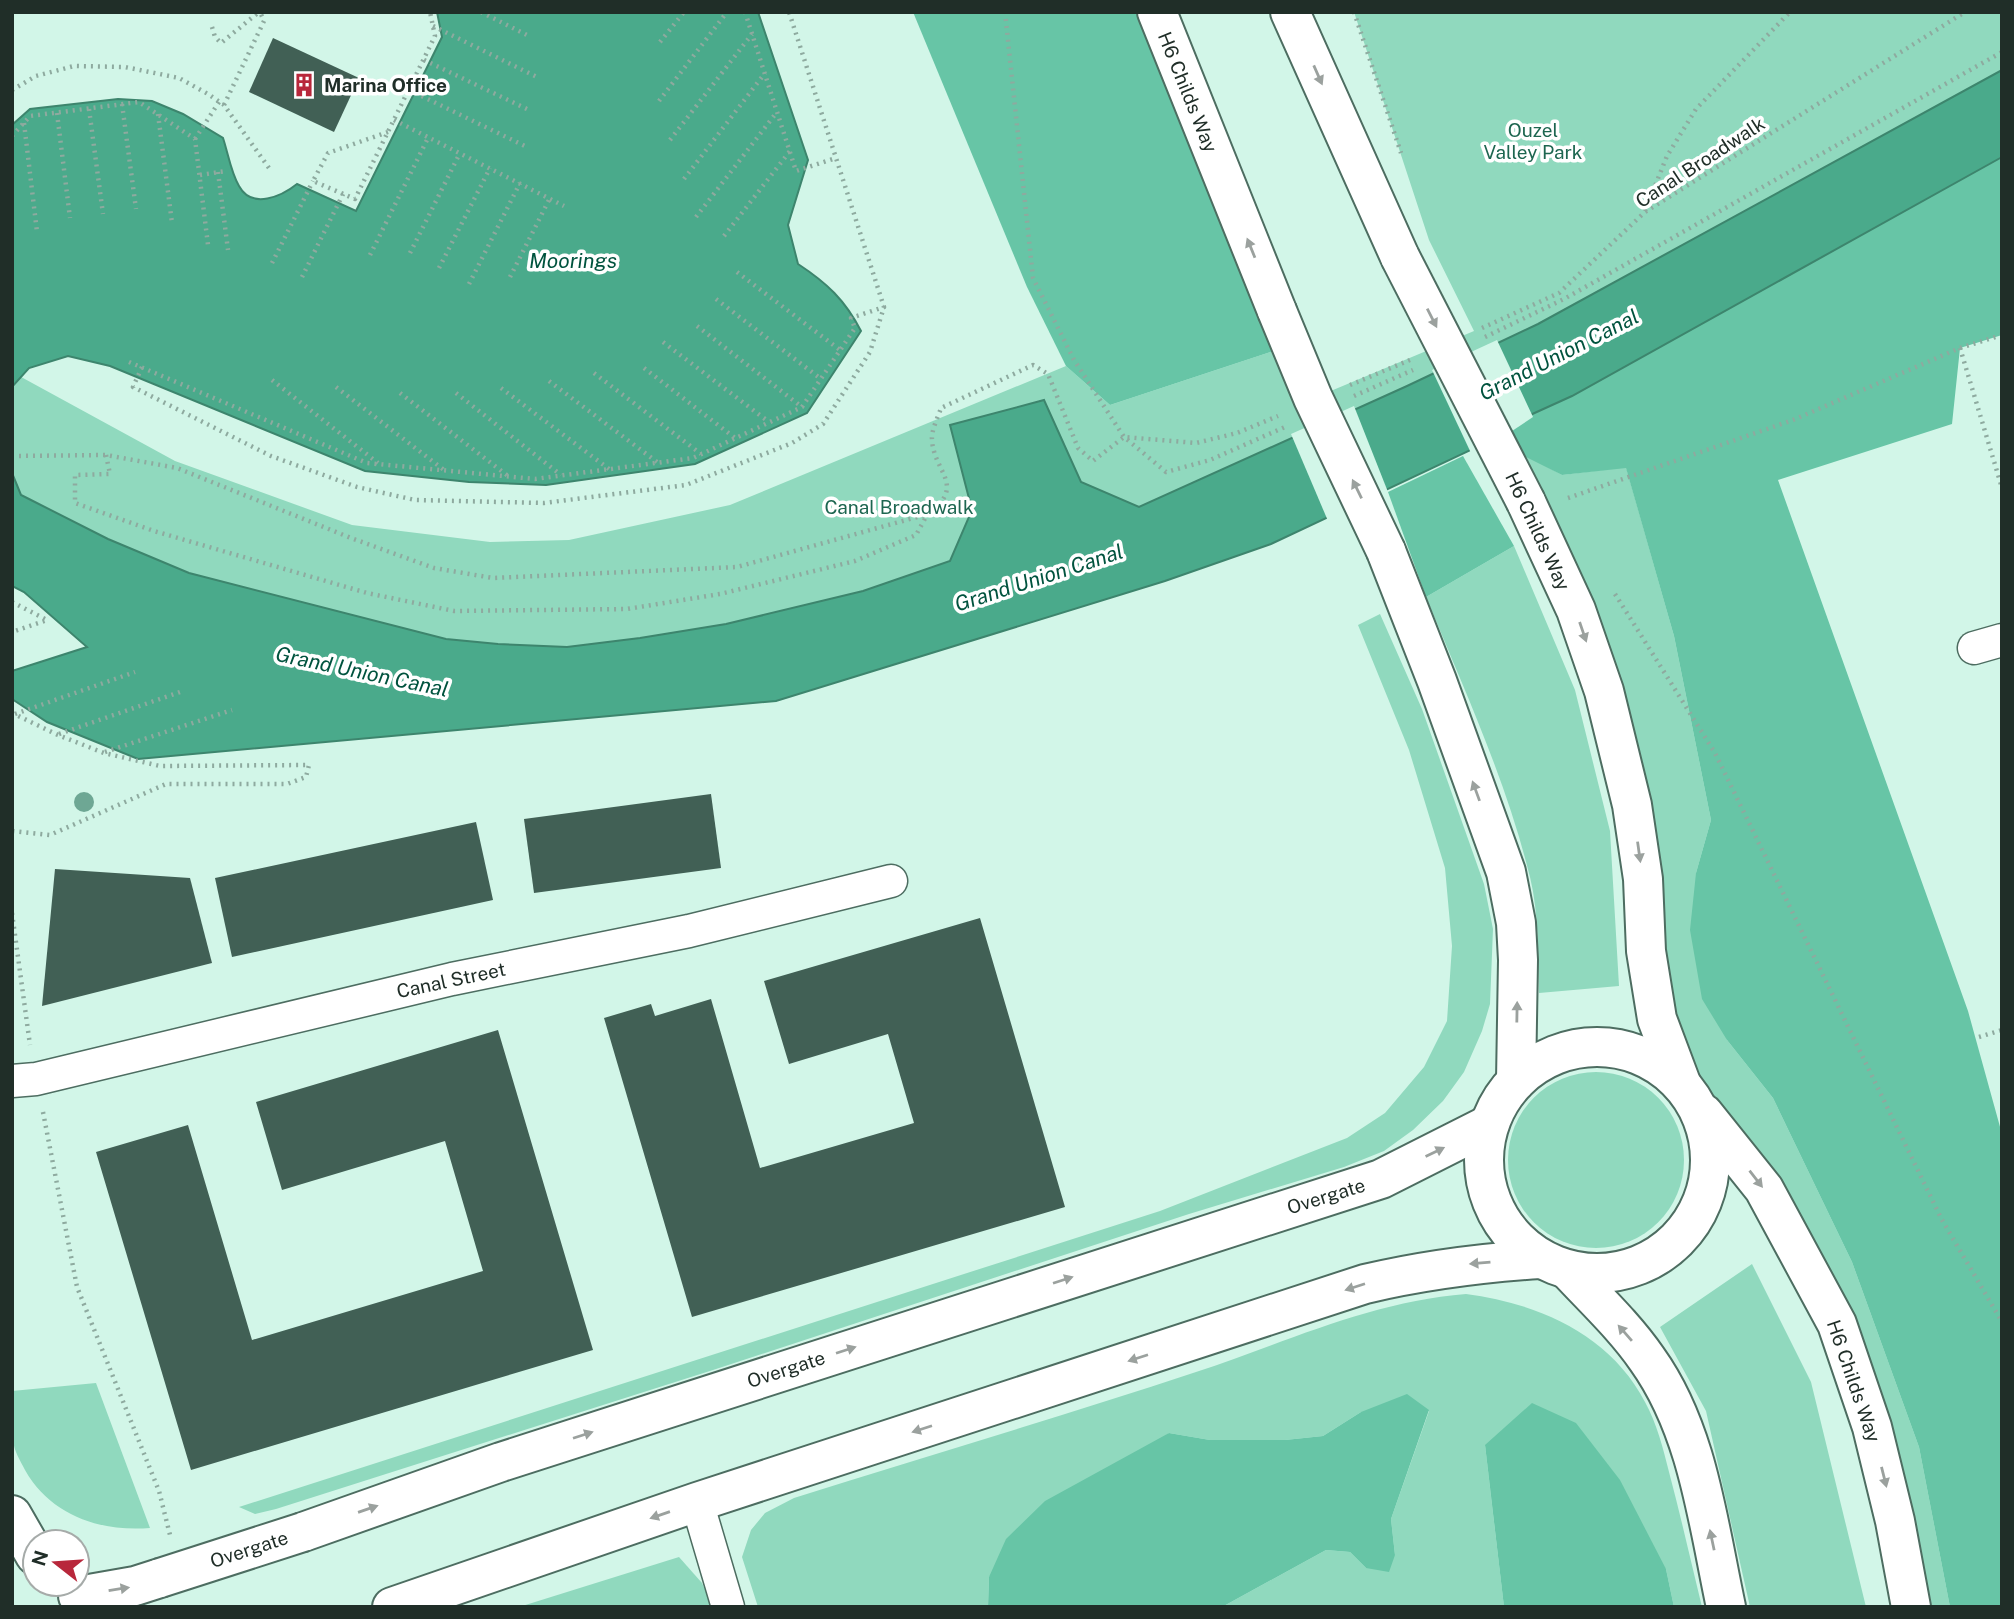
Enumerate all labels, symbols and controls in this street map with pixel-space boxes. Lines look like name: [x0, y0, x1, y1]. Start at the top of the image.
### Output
street label: H6 Childs Way: [1154, 29, 1222, 155]
one-way arrow: [1313, 64, 1324, 85]
building icon: Marina Office: [290, 71, 318, 99]
place label: Marina Office: [324, 74, 447, 96]
street label: Canal Broadwalk: [1631, 112, 1769, 212]
park label: Ouzel Valley Park: [1483, 119, 1583, 163]
one-way arrow: [1246, 237, 1257, 258]
water label: Moorings: [529, 248, 617, 273]
water label: Grand Union Canal: [1475, 304, 1643, 406]
one-way arrow: [1425, 308, 1437, 328]
street label: H6 Childs Way: [1501, 468, 1575, 594]
one-way arrow: [1351, 479, 1363, 499]
park label: Canal Broadwalk: [824, 496, 974, 518]
water label: Grand Union Canal: [951, 538, 1126, 617]
one-way arrow: [1578, 621, 1589, 642]
water label: Grand Union Canal: [274, 641, 451, 702]
one-way arrow: [1470, 781, 1481, 802]
one-way arrow: [1634, 841, 1645, 863]
street label: Canal Street: [395, 958, 507, 1002]
one-way arrow: [1511, 1001, 1523, 1023]
one-way arrow: [1425, 1146, 1445, 1158]
one-way arrow: [1749, 1170, 1764, 1188]
street label: Overgate: [1284, 1174, 1368, 1218]
one-way arrow: [1469, 1258, 1491, 1269]
one-way arrow: [1052, 1274, 1073, 1285]
one-way arrow: [1344, 1282, 1365, 1293]
street label: H6 Childs Way: [1823, 1317, 1885, 1445]
one-way arrow: [1618, 1325, 1633, 1342]
one-way arrow: [836, 1344, 857, 1355]
street label: Overgate: [744, 1346, 828, 1392]
one-way arrow: [1128, 1353, 1149, 1364]
one-way arrow: [912, 1424, 933, 1434]
one-way arrow: [573, 1430, 594, 1440]
one-way arrow: [1879, 1466, 1890, 1488]
one-way arrow: [357, 1503, 378, 1514]
one-way arrow: [649, 1510, 670, 1521]
street label: Overgate: [207, 1526, 291, 1572]
north arrow: [21, 1528, 91, 1598]
one-way arrow: [1706, 1529, 1717, 1551]
text: N: [27, 1548, 52, 1568]
one-way arrow: [108, 1583, 130, 1594]

